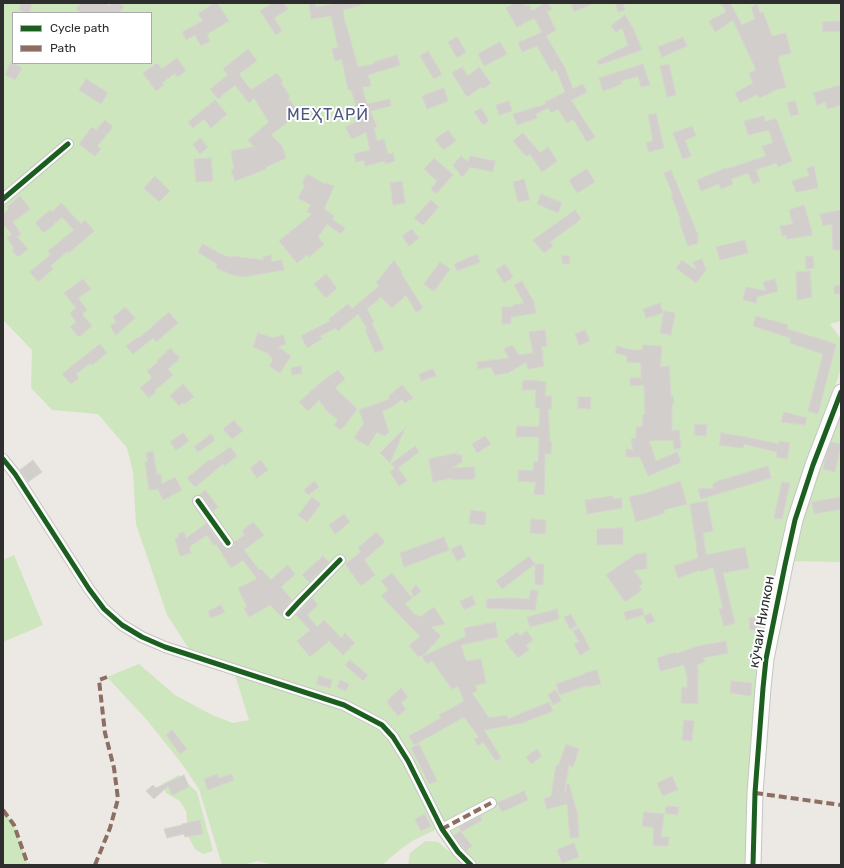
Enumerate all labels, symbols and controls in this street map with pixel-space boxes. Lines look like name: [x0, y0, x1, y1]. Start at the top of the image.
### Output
legend: [12, 12, 152, 64]
text: Cycle path: [50, 21, 109, 35]
text: Path: [50, 41, 76, 55]
district label: МЕҲТАРӢ: [287, 105, 369, 125]
street label: кӯчаи Нилкон: [746, 575, 778, 669]

